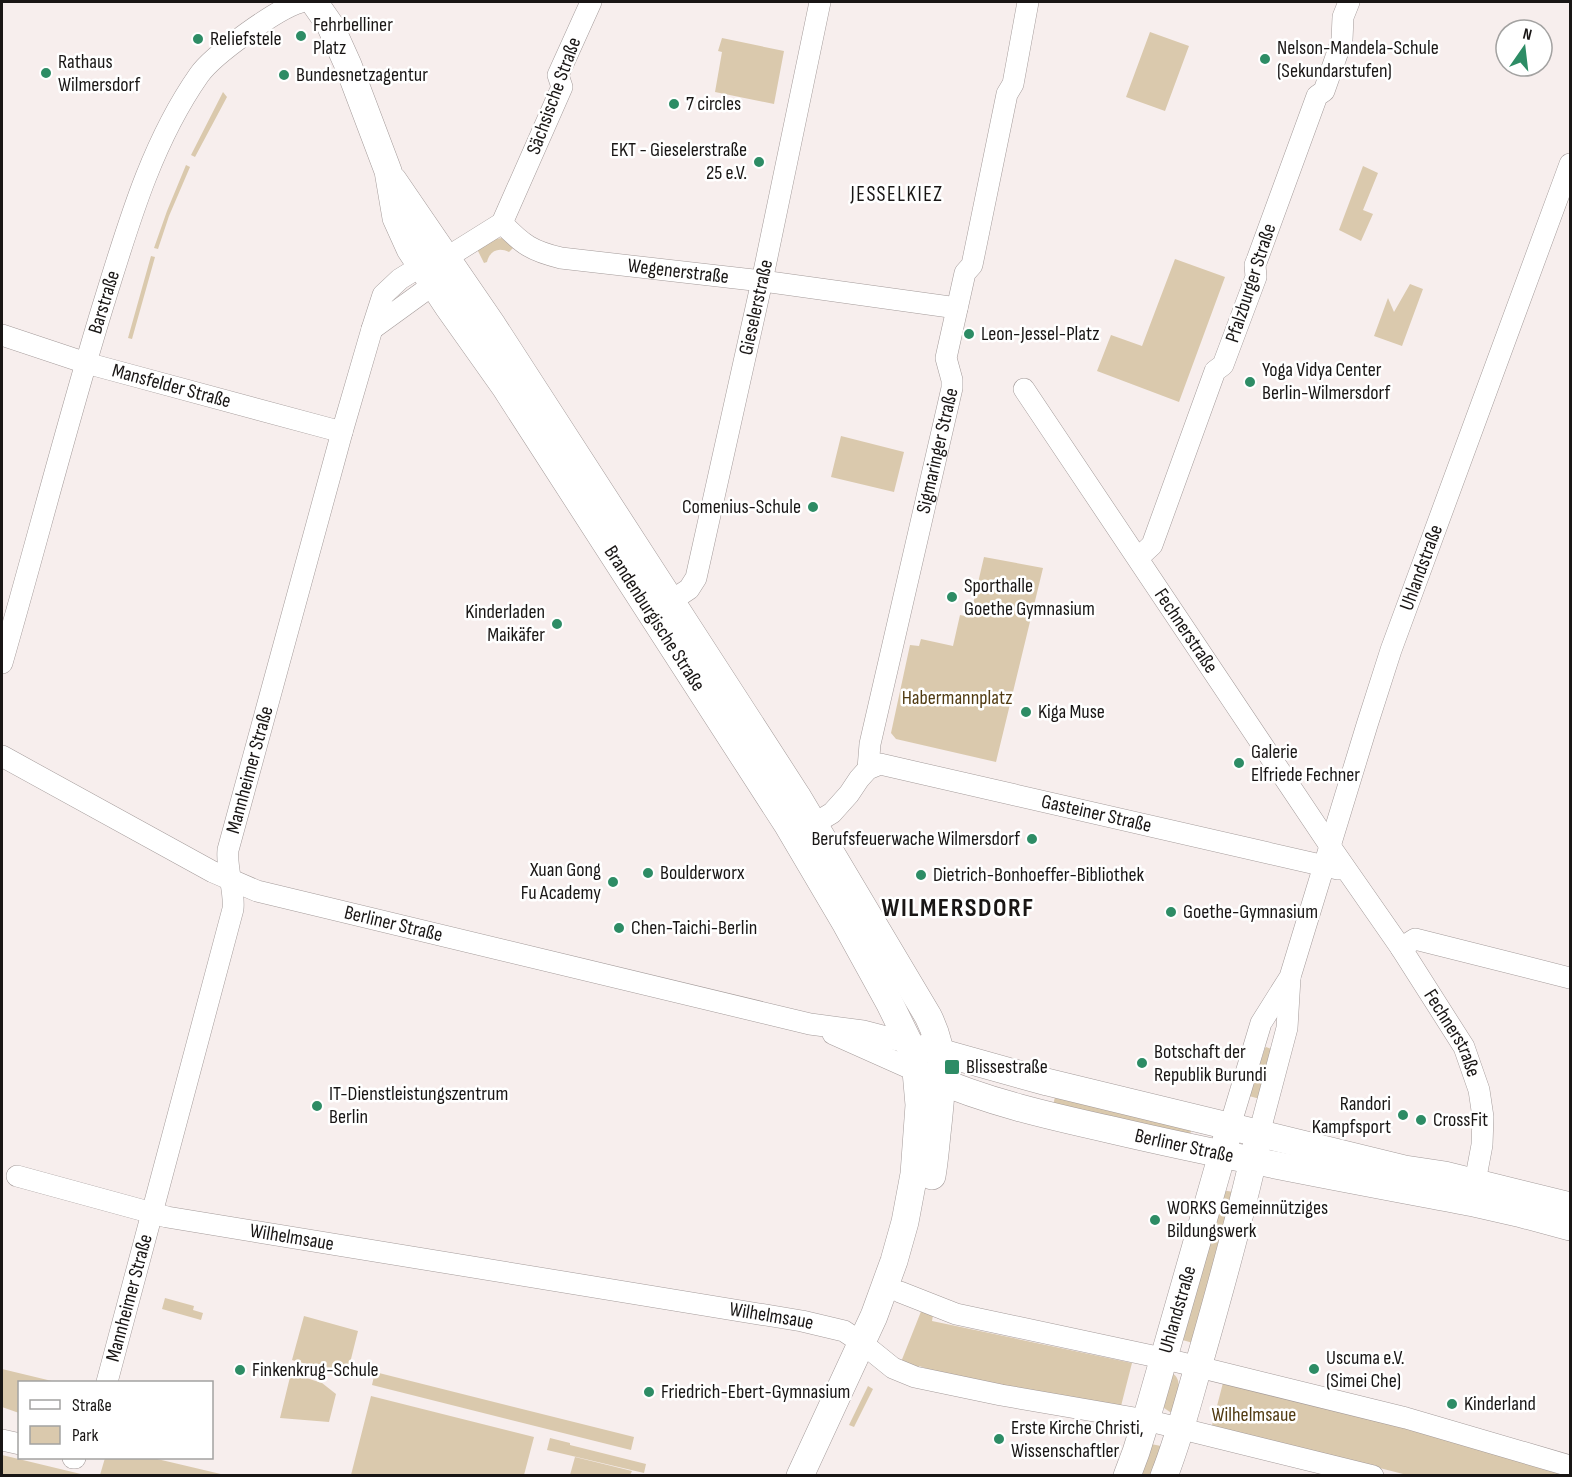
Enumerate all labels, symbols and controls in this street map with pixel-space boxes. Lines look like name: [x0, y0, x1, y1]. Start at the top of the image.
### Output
place label: Fehrbelliner Platz: [313, 13, 393, 60]
north arrow: [1494, 18, 1554, 78]
text: N: [1521, 25, 1534, 45]
place label: Reliefstele: [210, 27, 282, 51]
marker: Fehrbelliner Platz: [294, 29, 308, 43]
marker: Reliefstele: [191, 32, 205, 46]
street label: Sächsische Straße: [522, 34, 586, 158]
place label: Nelson-Mandela-Schule (Sekundarstufen): [1277, 36, 1439, 83]
place label: Rathaus Wilmersdorf: [58, 50, 141, 97]
marker: Nelson-Mandela-Schule (Sekundarstufen): [1258, 52, 1272, 66]
place label: Bundesnetzagentur: [296, 63, 428, 87]
marker: Rathaus Wilmersdorf: [39, 66, 53, 80]
marker: Bundesnetzagentur: [277, 68, 291, 82]
place label: 7 circles: [686, 92, 741, 116]
marker: 7 circles: [667, 97, 681, 111]
place label: EKT - Gieselerstraße 25 e.V.: [611, 138, 747, 185]
marker: EKT - Gieselerstraße 25 e.V.: [752, 155, 766, 169]
district label: JESSELKIEZ: [849, 182, 944, 207]
street label: Pfalzburger Straße: [1220, 220, 1282, 346]
street label: Wegenerstraße: [626, 254, 730, 289]
street label: Gieselerstraße: [734, 257, 778, 357]
street label: Barstraße: [83, 268, 125, 337]
place label: Leon-Jessel-Platz: [981, 322, 1099, 346]
marker: Leon-Jessel-Platz: [962, 327, 976, 341]
place label: Yoga Vidya Center Berlin-Wilmersdorf: [1262, 358, 1391, 405]
street label: Mansfelder Straße: [109, 359, 233, 413]
marker: Yoga Vidya Center Berlin-Wilmersdorf: [1243, 375, 1257, 389]
street label: Sigmaringer Straße: [911, 386, 964, 516]
place label: Comenius-Schule: [682, 495, 801, 519]
marker: Comenius-Schule: [806, 500, 820, 514]
street label: Uhlandstraße: [1395, 521, 1448, 614]
street label: Brandenburgische Straße: [599, 541, 710, 696]
place label: Sporthalle Goethe Gymnasium: [964, 574, 1095, 621]
street label: Fechnerstraße: [1149, 584, 1223, 678]
marker: Sporthalle Goethe Gymnasium: [945, 590, 959, 604]
place label: Kinderladen Maikäfer: [465, 600, 545, 647]
marker: Kinderladen Maikäfer: [550, 617, 564, 631]
park label: Habermannplatz: [902, 686, 1012, 710]
place label: Kiga Muse: [1038, 700, 1105, 724]
street label: Mannheimer Straße: [221, 703, 279, 836]
marker: Kiga Muse: [1019, 705, 1033, 719]
place label: Galerie Elfriede Fechner: [1251, 740, 1360, 787]
marker: Galerie Elfriede Fechner: [1232, 756, 1246, 770]
street label: Gasteiner Straße: [1039, 789, 1154, 838]
place label: Berufsfeuerwache Wilmersdorf: [811, 827, 1020, 851]
marker: Berufsfeuerwache Wilmersdorf: [1025, 832, 1039, 846]
place label: Xuan Gong Fu Academy: [521, 858, 601, 905]
place label: Boulderworx: [660, 861, 745, 885]
place label: Dietrich-Bonhoeffer-Bibliothek: [933, 863, 1145, 887]
marker: Boulderworx: [641, 866, 655, 880]
marker: Dietrich-Bonhoeffer-Bibliothek: [914, 868, 928, 882]
marker: Xuan Gong Fu Academy: [606, 875, 620, 889]
district label: WILMERSDORF: [881, 893, 1035, 924]
street label: Berliner Straße: [342, 900, 445, 947]
place label: Goethe-Gymnasium: [1183, 900, 1318, 924]
marker: Goethe-Gymnasium: [1164, 905, 1178, 919]
place label: Chen-Taichi-Berlin: [631, 916, 757, 940]
marker: Chen-Taichi-Berlin: [612, 921, 626, 935]
street label: Fechnerstraße: [1418, 985, 1485, 1080]
place label: Botschaft der Republik Burundi: [1154, 1040, 1267, 1087]
place label: Blissestraße: [966, 1055, 1048, 1079]
marker: Botschaft der Republik Burundi: [1135, 1056, 1149, 1070]
marker: Blissestraße: [943, 1058, 961, 1076]
place label: IT-Dienstleistungszentrum Berlin: [329, 1082, 508, 1129]
place label: Randori Kampfsport: [1312, 1092, 1391, 1139]
marker: IT-Dienstleistungszentrum Berlin: [310, 1099, 324, 1113]
marker: Randori Kampfsport: [1396, 1108, 1410, 1122]
place label: CrossFit: [1433, 1108, 1488, 1132]
marker: CrossFit: [1414, 1113, 1428, 1127]
street label: Berliner Straße: [1132, 1124, 1236, 1168]
place label: WORKS Gemeinnütziges Bildungswerk: [1167, 1196, 1328, 1243]
marker: WORKS Gemeinnütziges Bildungswerk: [1148, 1213, 1162, 1227]
street label: Wilhelmsaue: [248, 1219, 336, 1256]
street label: Mannheimer Straße: [101, 1231, 158, 1364]
street label: Uhlandstraße: [1154, 1263, 1201, 1356]
street label: Wilhelmsaue: [728, 1297, 816, 1335]
place label: Uscuma e.V. (Simei Che): [1326, 1346, 1405, 1393]
place label: Finkenkrug-Schule: [252, 1358, 379, 1382]
marker: Uscuma e.V. (Simei Che): [1307, 1362, 1321, 1376]
marker: Finkenkrug-Schule: [233, 1363, 247, 1377]
place label: Friedrich-Ebert-Gymnasium: [661, 1380, 850, 1404]
legend: [18, 1381, 213, 1459]
marker: Friedrich-Ebert-Gymnasium: [642, 1385, 656, 1399]
place label: Kinderland: [1464, 1392, 1536, 1416]
text: Straße: [72, 1395, 112, 1416]
marker: Kinderland: [1445, 1397, 1459, 1411]
park label: Wilhelmsaue: [1212, 1403, 1296, 1427]
place label: Erste Kirche Christi, Wissenschaftler: [1011, 1416, 1144, 1463]
text: Park: [72, 1425, 98, 1446]
marker: Erste Kirche Christi, Wissenschaftler: [992, 1432, 1006, 1446]

